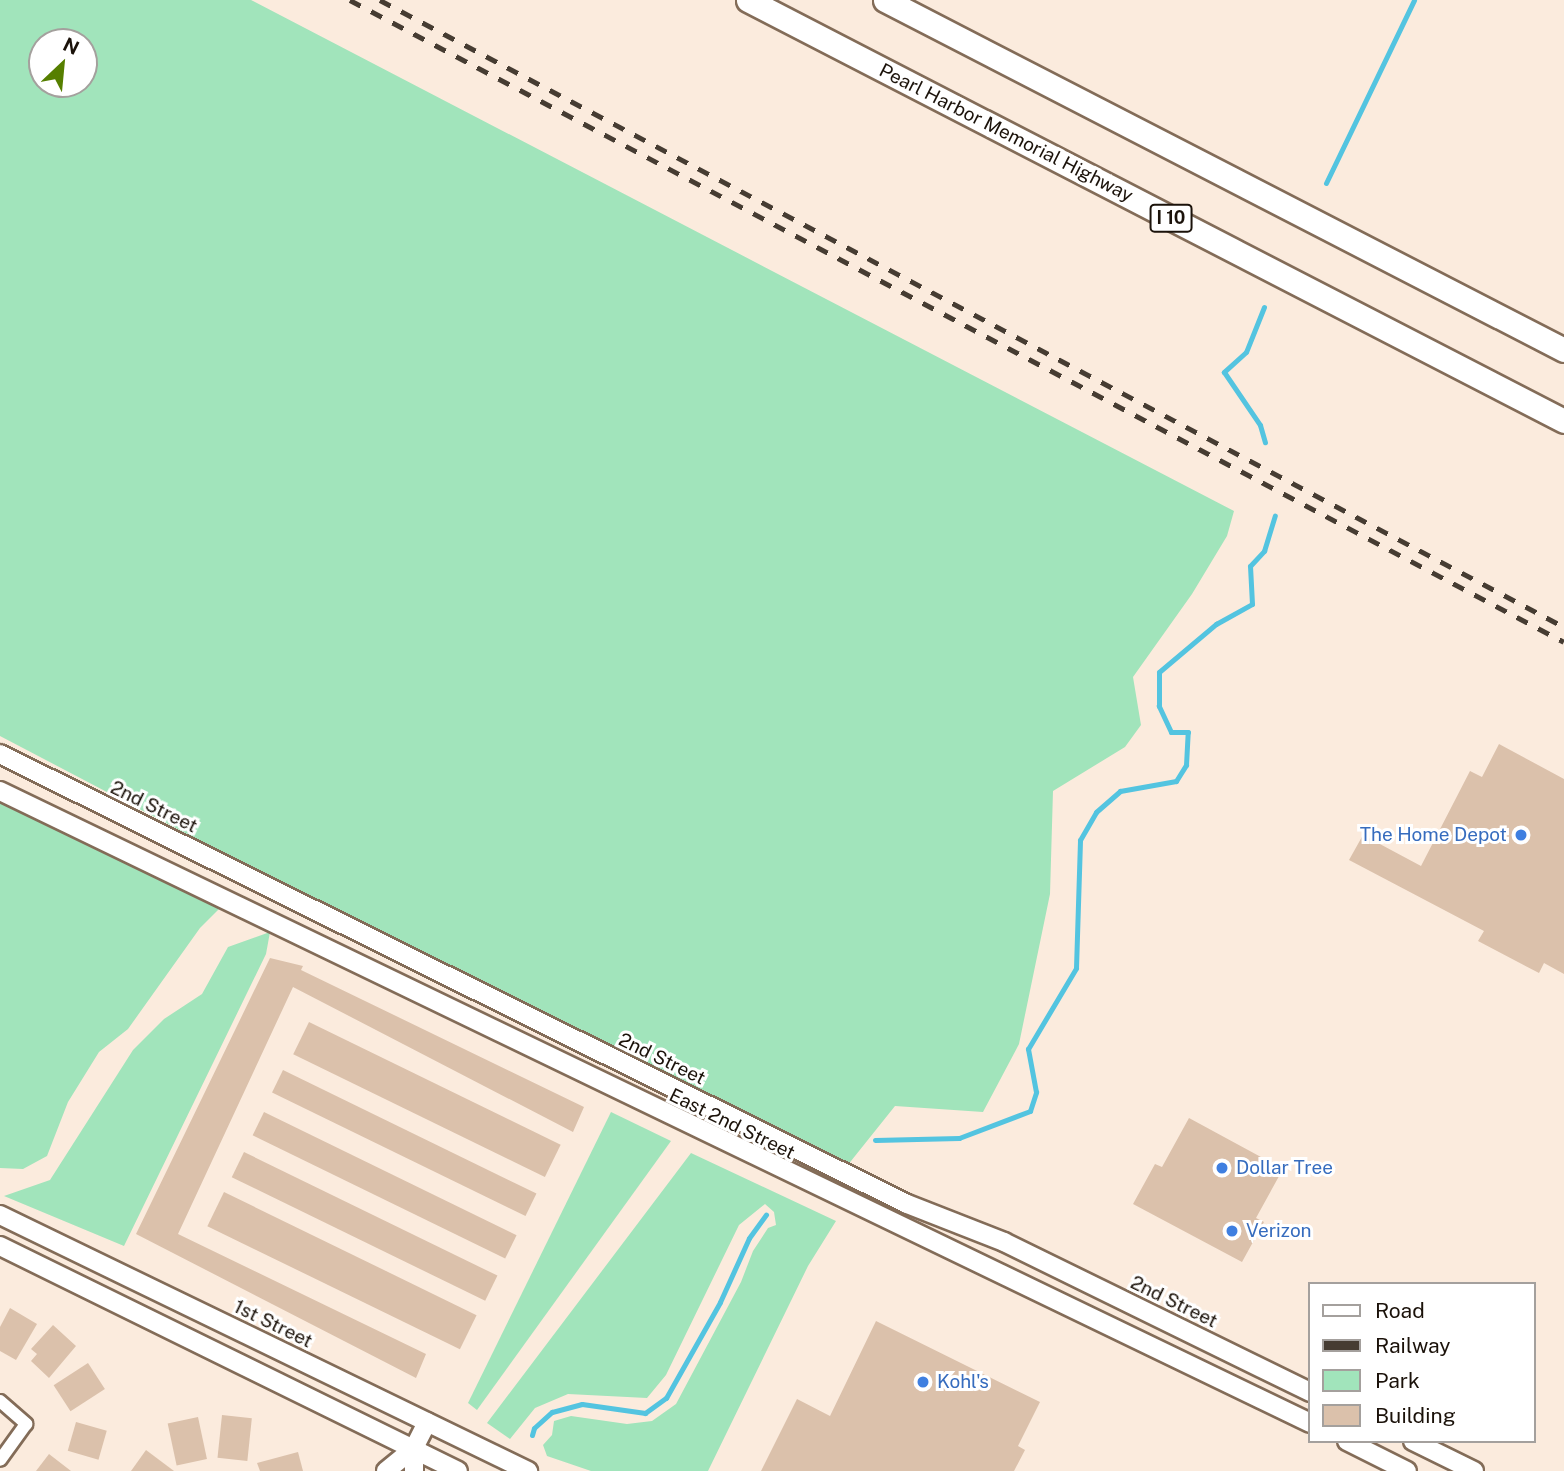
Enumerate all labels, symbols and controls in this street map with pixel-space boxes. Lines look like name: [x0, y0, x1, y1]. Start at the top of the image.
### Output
north arrow: [28, 28, 98, 98]
text: N: [60, 33, 83, 59]
street label: Pearl Harbor Memorial Highway: [875, 59, 1137, 207]
road number: I 10: [1148, 204, 1194, 232]
street label: 2nd Street: [107, 776, 201, 838]
place label: The Home Depot: [1359, 824, 1507, 846]
marker: The Home Depot: [1513, 827, 1529, 843]
street label: 2nd Street: [615, 1028, 709, 1090]
street label: East 2nd Street: [665, 1084, 799, 1164]
place label: Dollar Tree: [1236, 1157, 1333, 1179]
marker: Dollar Tree: [1214, 1160, 1230, 1176]
place label: Verizon: [1246, 1220, 1312, 1242]
marker: Verizon: [1224, 1223, 1240, 1239]
street label: 2nd Street: [1127, 1271, 1221, 1333]
legend: [1308, 1282, 1536, 1443]
street label: 1st Street: [230, 1295, 316, 1353]
text: Road: [1375, 1298, 1425, 1323]
text: Railway: [1375, 1333, 1451, 1358]
text: Park: [1375, 1368, 1420, 1393]
place label: Kohl's: [937, 1371, 989, 1393]
marker: Kohl's: [915, 1374, 931, 1390]
text: Building: [1375, 1403, 1456, 1428]

